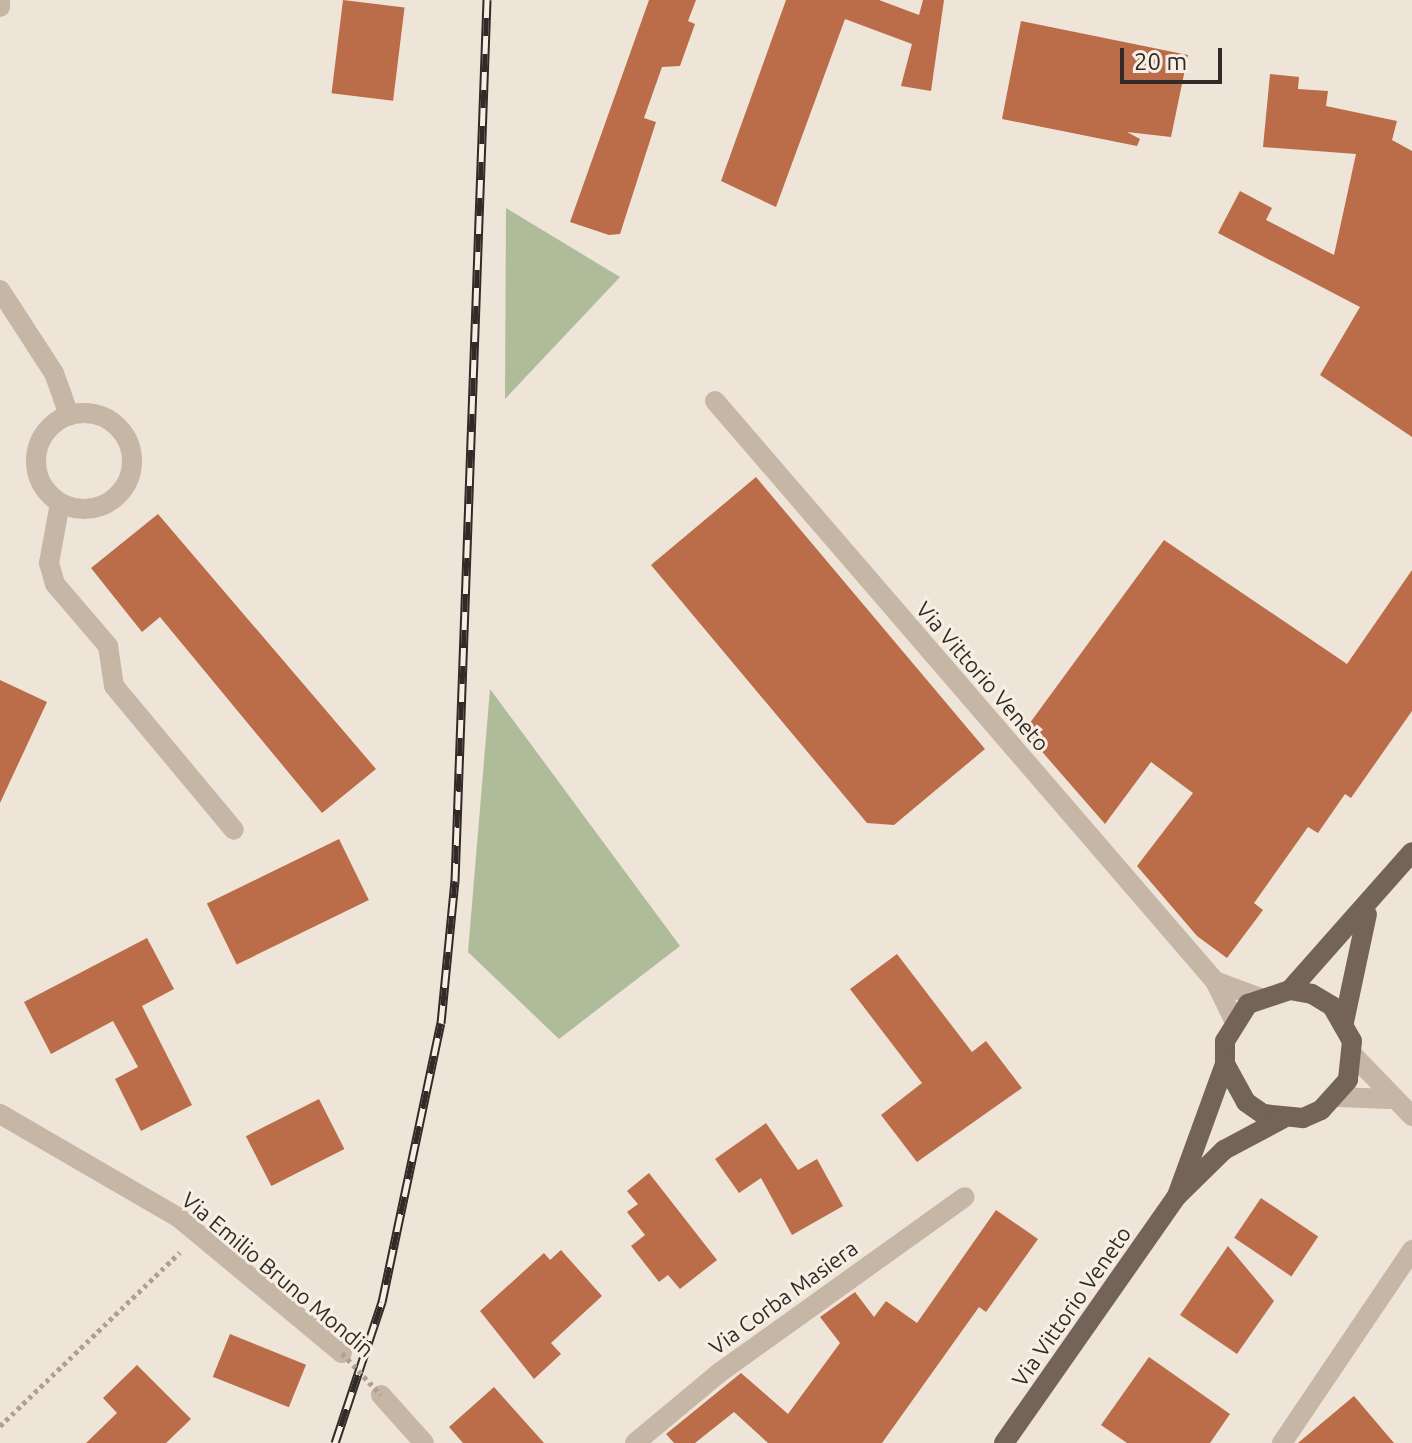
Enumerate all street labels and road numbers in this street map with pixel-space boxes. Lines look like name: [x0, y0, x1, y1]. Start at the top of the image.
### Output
street label: Via Vittorio Veneto: [911, 596, 1055, 756]
street label: Via Emilio Bruno Mondin: [177, 1186, 379, 1362]
street label: Via Vittorio Veneto: [1006, 1221, 1136, 1391]
street label: Via Corba Masiera: [704, 1234, 862, 1360]

